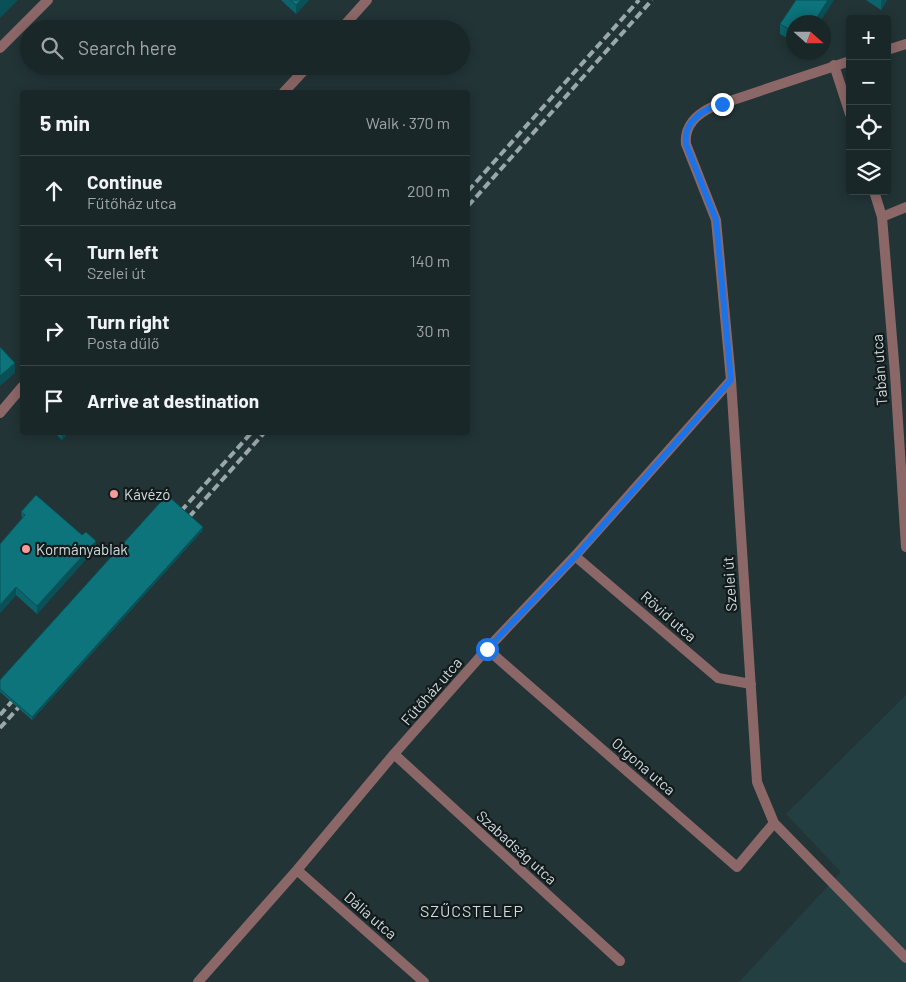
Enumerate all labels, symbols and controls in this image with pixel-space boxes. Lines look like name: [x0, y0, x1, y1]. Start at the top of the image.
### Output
north arrow: [786, 15, 831, 60]
map controls: [846, 15, 891, 195]
button: +: [846, 15, 891, 60]
search box: [20, 20, 470, 75]
icon: search: [38, 34, 66, 62]
text: Search here: [78, 36, 177, 59]
button: −: [846, 60, 891, 105]
route end: [711, 93, 734, 116]
button: locate: [846, 105, 891, 150]
text: 5 min: [40, 110, 90, 135]
text: Walk · 370 m: [366, 113, 450, 132]
button: layers: [846, 150, 891, 195]
text: Continue: [87, 170, 163, 193]
icon: ahead: [40, 177, 68, 205]
text: 200 m: [407, 181, 450, 200]
text: Fűtőház utca: [87, 193, 176, 212]
text: Turn left: [87, 240, 158, 263]
icon: left: [40, 247, 68, 275]
text: 140 m: [410, 251, 450, 270]
text: Szelei út: [87, 263, 146, 282]
text: Turn right: [87, 310, 169, 333]
icon: right: [40, 317, 68, 345]
text: 30 m: [416, 321, 450, 340]
text: Posta dűlő: [87, 333, 159, 352]
street label: Tabán utca: [868, 334, 890, 406]
icon: arrive: [40, 387, 68, 415]
text: Arrive at destination: [87, 389, 259, 412]
place label: Kávézó: [124, 485, 170, 503]
marker: Kávézó: [108, 488, 120, 500]
place label: Kormányablak: [36, 540, 128, 558]
marker: Kormányablak: [20, 543, 32, 555]
street label: Szelei út: [718, 556, 740, 612]
street label: Rövid utca: [638, 587, 700, 645]
route start: [476, 638, 499, 661]
street label: Fűtőház utca: [397, 653, 465, 729]
street label: Orgona utca: [609, 734, 679, 798]
street label: Szabadság utca: [473, 806, 561, 888]
street label: Dália utca: [341, 887, 401, 943]
district label: SZŰCSTELEP: [420, 901, 524, 920]

